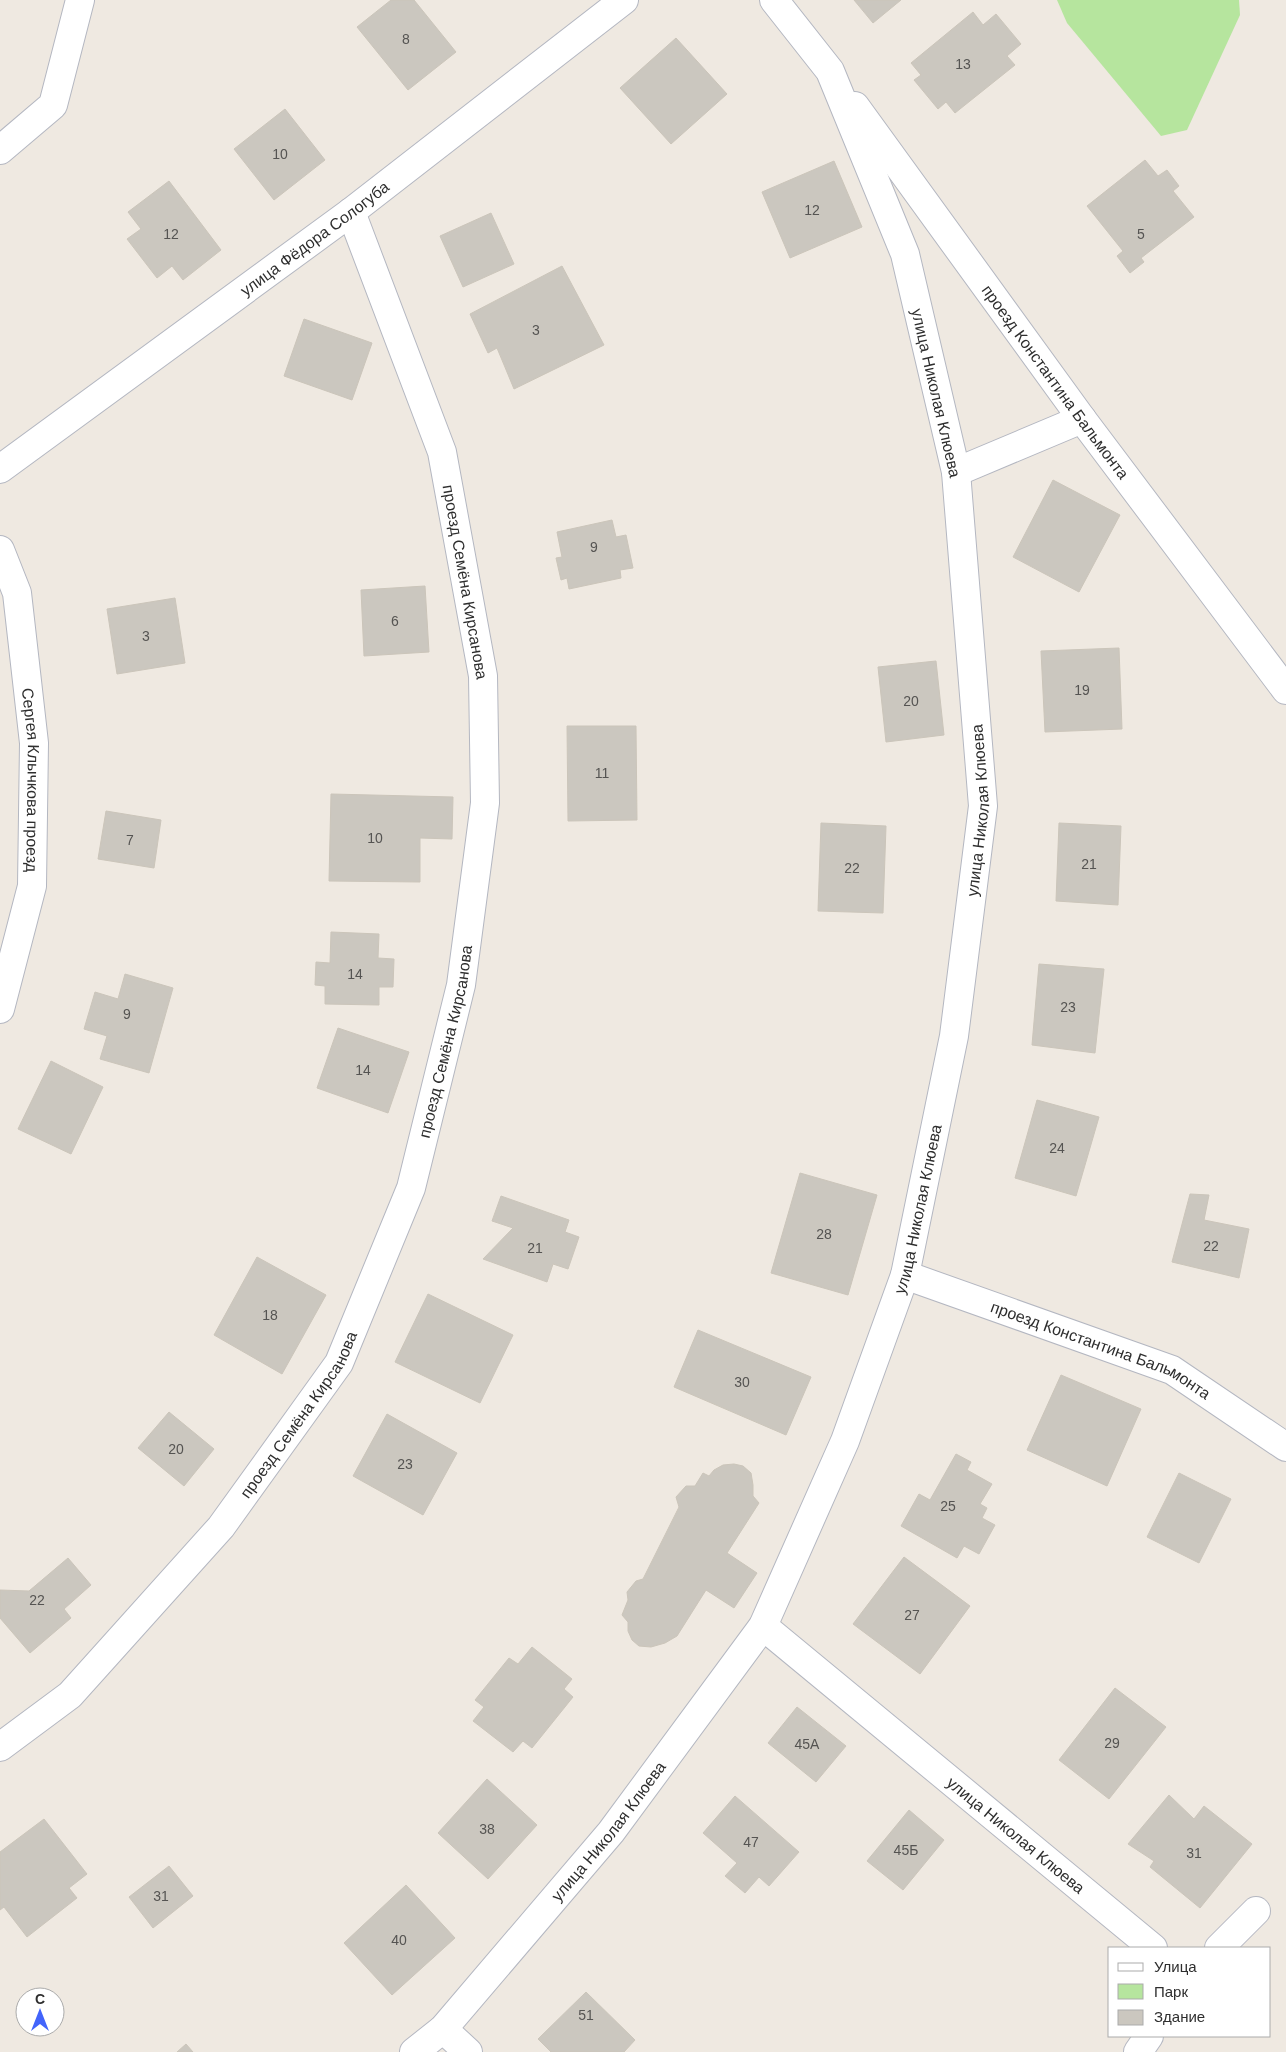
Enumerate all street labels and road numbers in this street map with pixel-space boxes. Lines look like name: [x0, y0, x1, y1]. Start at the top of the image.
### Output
street label: улица Фёдора Сологуба: [237, 178, 392, 299]
street label: проезд Константина Бальмонта: [979, 281, 1132, 482]
street label: улица Николая Клюева: [908, 307, 964, 479]
street label: проезд Семёна Кирсанова: [439, 483, 491, 681]
street label: Сергея Клычкова проезд: [19, 687, 43, 873]
street label: улица Николая Клюева: [963, 724, 992, 897]
street label: проезд Семёна Кирсанова: [415, 944, 475, 1140]
street label: улица Николая Клюева: [890, 1123, 944, 1296]
street label: проезд Константина Бальмонта: [989, 1298, 1214, 1402]
street label: проезд Семёна Кирсанова: [236, 1329, 360, 1501]
street label: улица Николая Клюева: [548, 1758, 669, 1904]
street label: улица Николая Клюева: [944, 1773, 1088, 1896]

